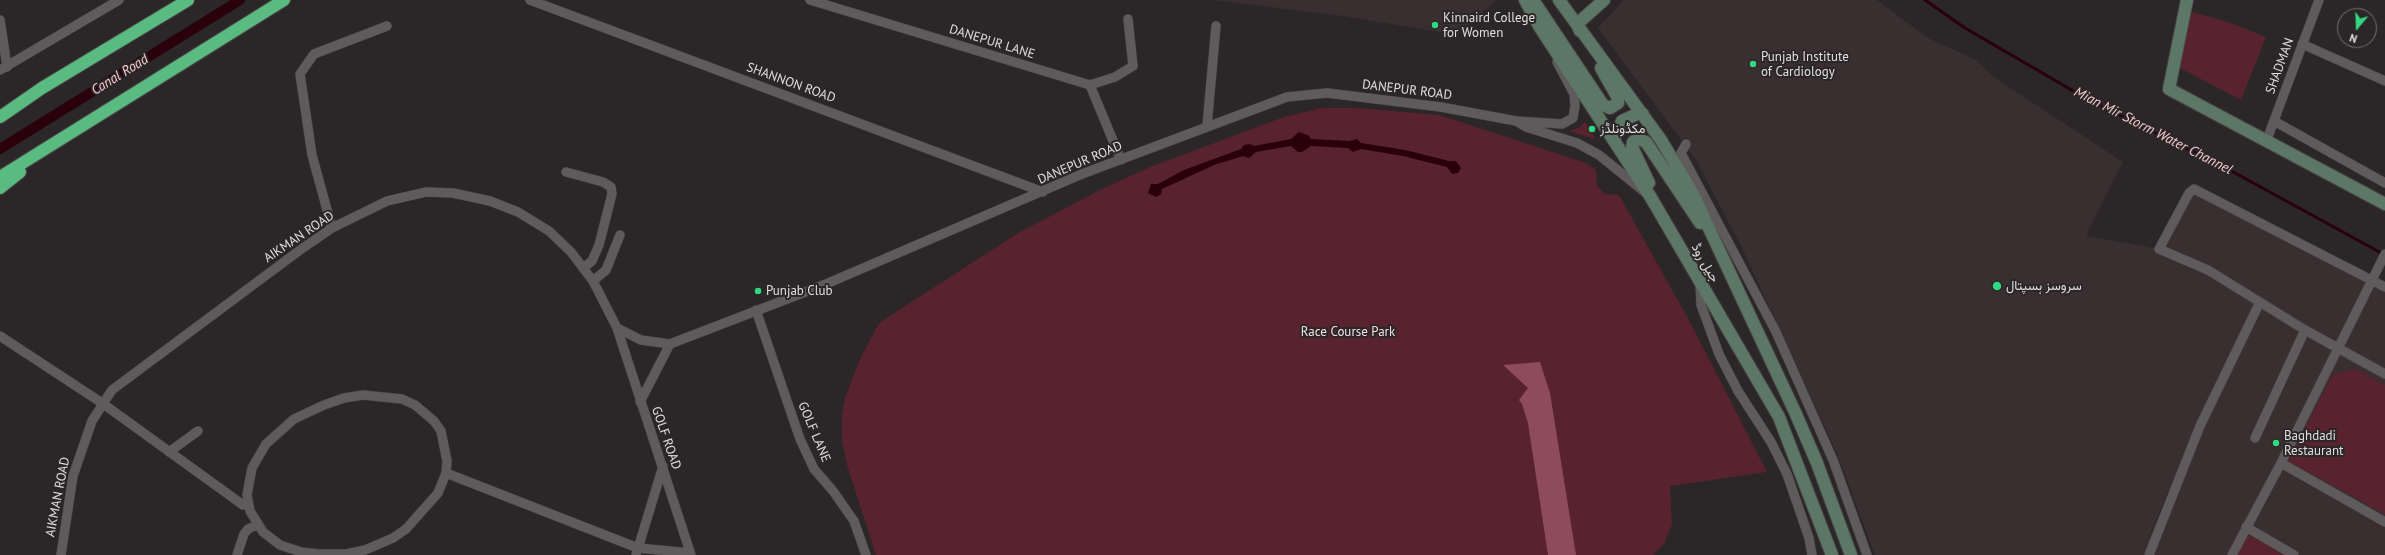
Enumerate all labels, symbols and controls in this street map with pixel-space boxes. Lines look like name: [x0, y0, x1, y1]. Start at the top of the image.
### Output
north arrow: [2337, 8, 2377, 48]
place label: Kinnaird College for Women: [1443, 10, 1535, 41]
marker: Kinnaird College for Women: [1430, 20, 1440, 30]
street label: DANEPUR LANE: [947, 22, 1037, 62]
text: N: [2348, 31, 2359, 46]
street label: SHADMAN: [2263, 36, 2297, 96]
place label: Punjab Institute of Cardiology: [1761, 49, 1849, 80]
water label: Canal Road: [88, 51, 152, 99]
marker: Punjab Institute of Cardiology: [1748, 59, 1758, 69]
street label: SHANNON ROAD: [744, 60, 838, 106]
street label: DANEPUR ROAD: [1361, 77, 1453, 103]
water label: Mian Mir Storm Water Channel: [2071, 84, 2235, 178]
place label: مکڈونلڈز: [1600, 121, 1645, 137]
marker: مکڈونلڈز: [1587, 124, 1597, 134]
street label: DANEPUR ROAD: [1035, 138, 1125, 188]
street label: AIKMAN ROAD: [261, 208, 337, 266]
street label: جیل روڈ: [1688, 241, 1722, 285]
place label: سروسز ہسپتال: [2006, 278, 2082, 294]
marker: سروسز ہسپتال: [1991, 280, 2003, 292]
place label: Punjab Club: [766, 283, 833, 299]
marker: Punjab Club: [753, 286, 763, 296]
park label: Race Course Park: [1301, 324, 1395, 340]
street label: GOLF LANE: [794, 400, 834, 464]
street label: GOLF ROAD: [648, 404, 684, 472]
place label: Baghdadi Restaurant: [2284, 428, 2343, 459]
marker: Baghdadi Restaurant: [2271, 438, 2281, 448]
street label: AIKMAN ROAD: [43, 456, 73, 538]

